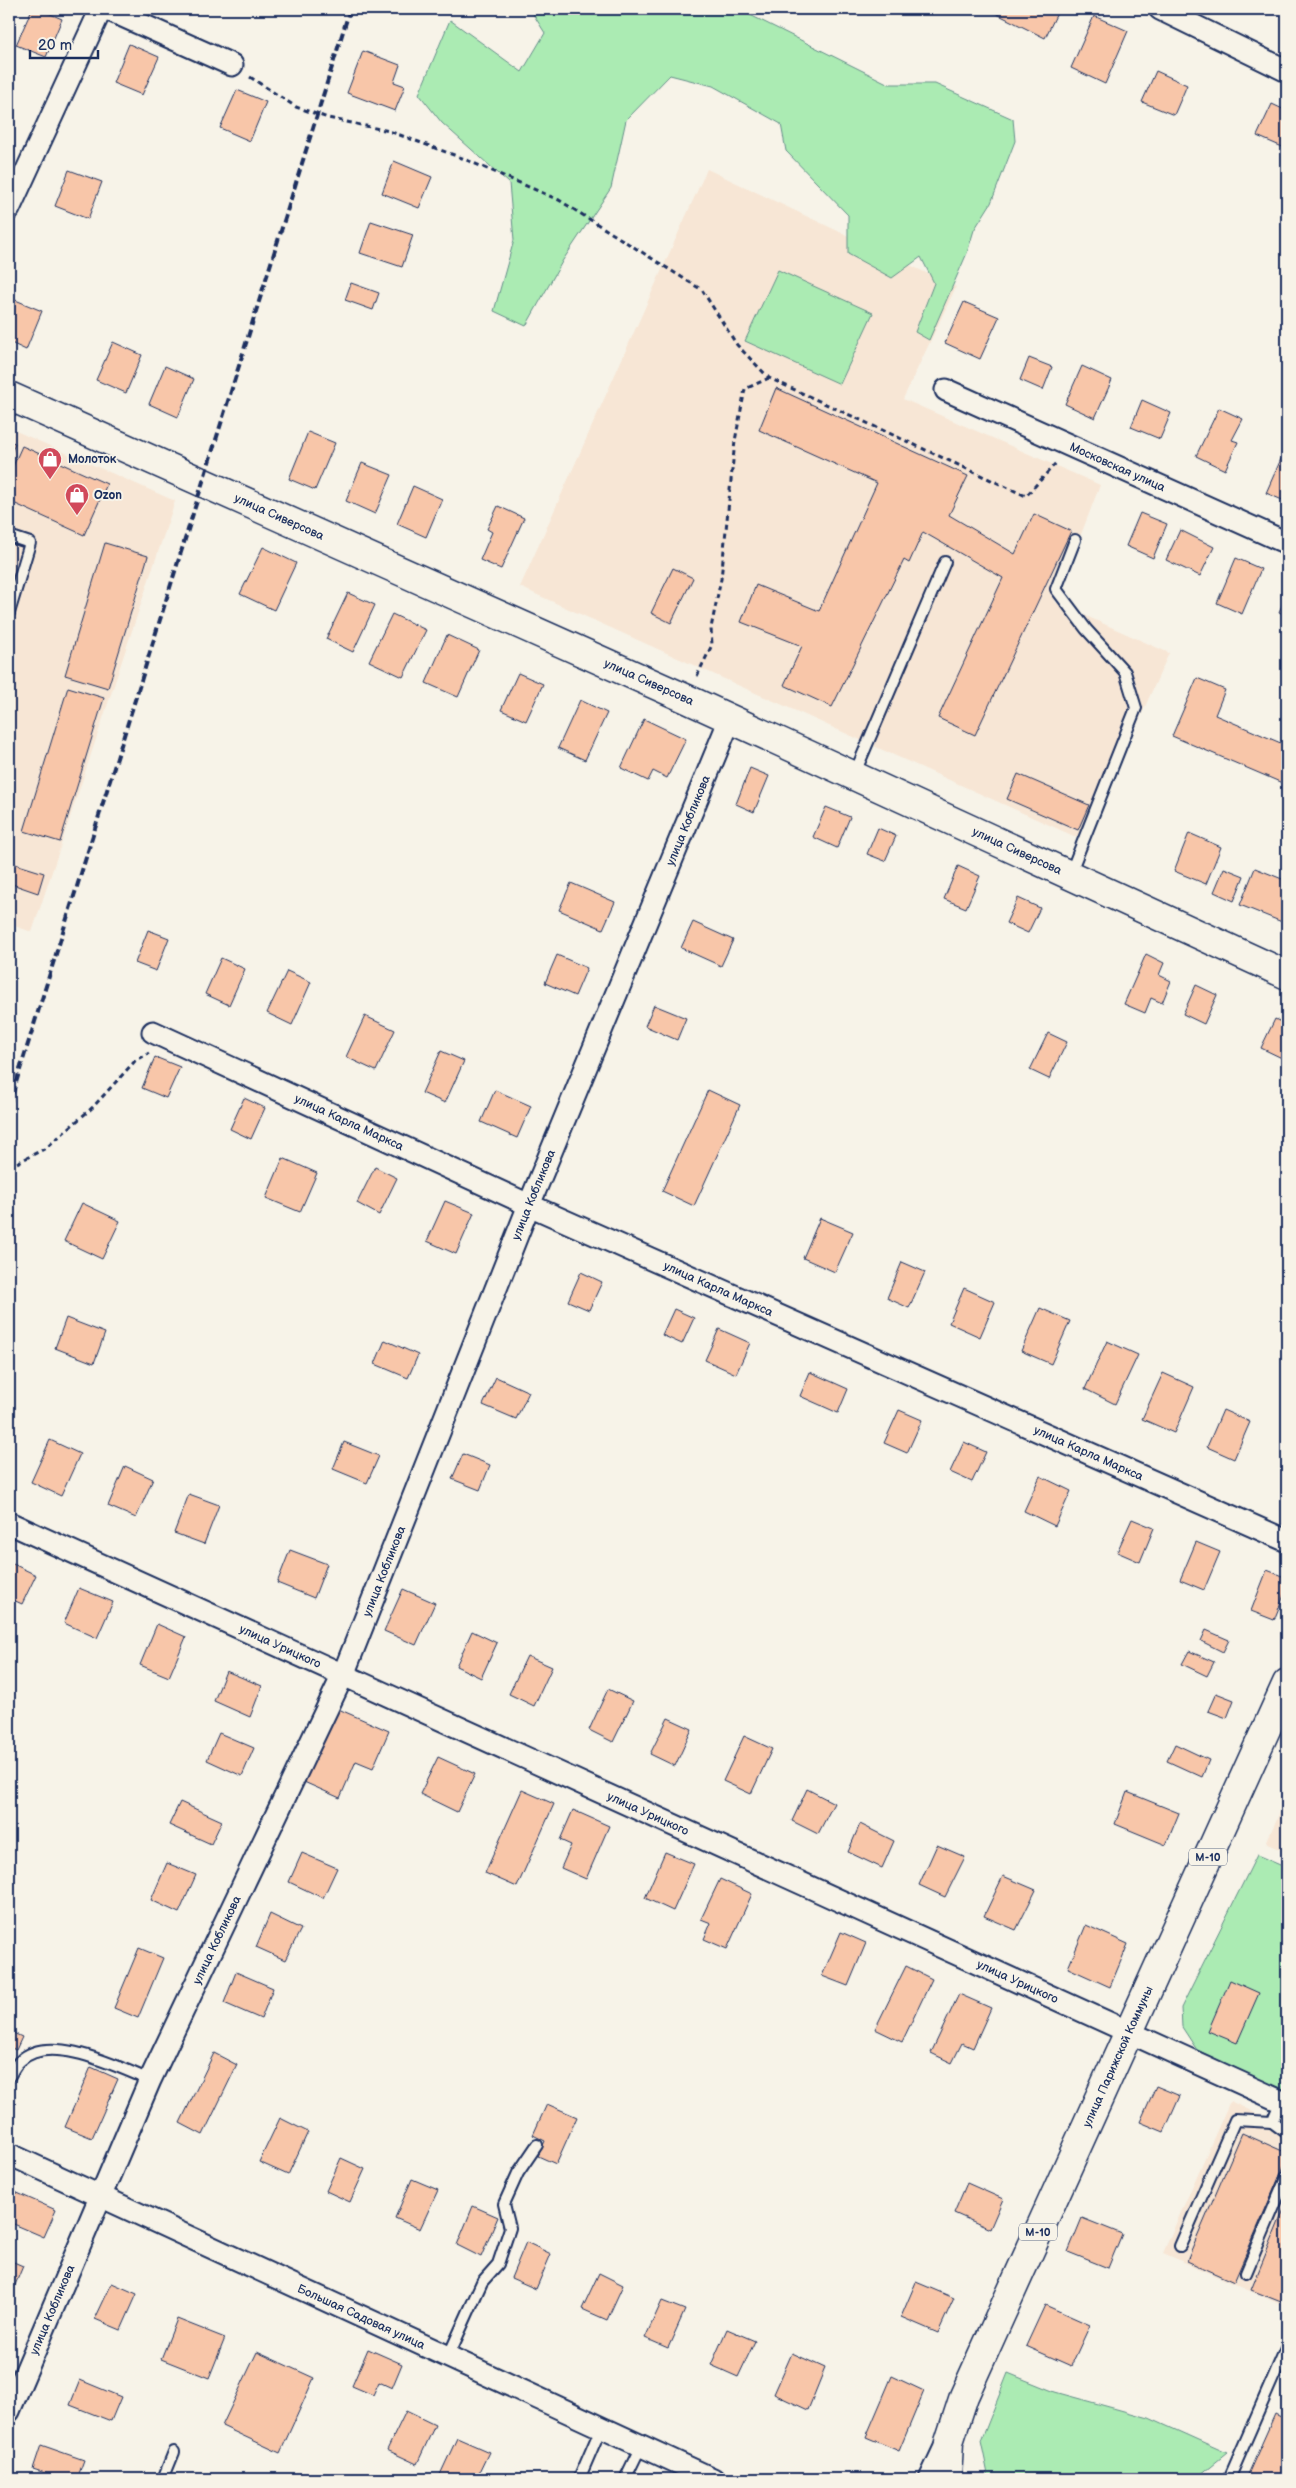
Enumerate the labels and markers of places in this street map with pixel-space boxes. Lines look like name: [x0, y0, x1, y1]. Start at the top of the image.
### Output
shop icon: Молоток: [37, 446, 63, 480]
place label: Молоток: [68, 452, 117, 467]
shop icon: Ozon: [64, 482, 90, 516]
place label: Ozon: [94, 488, 122, 503]

